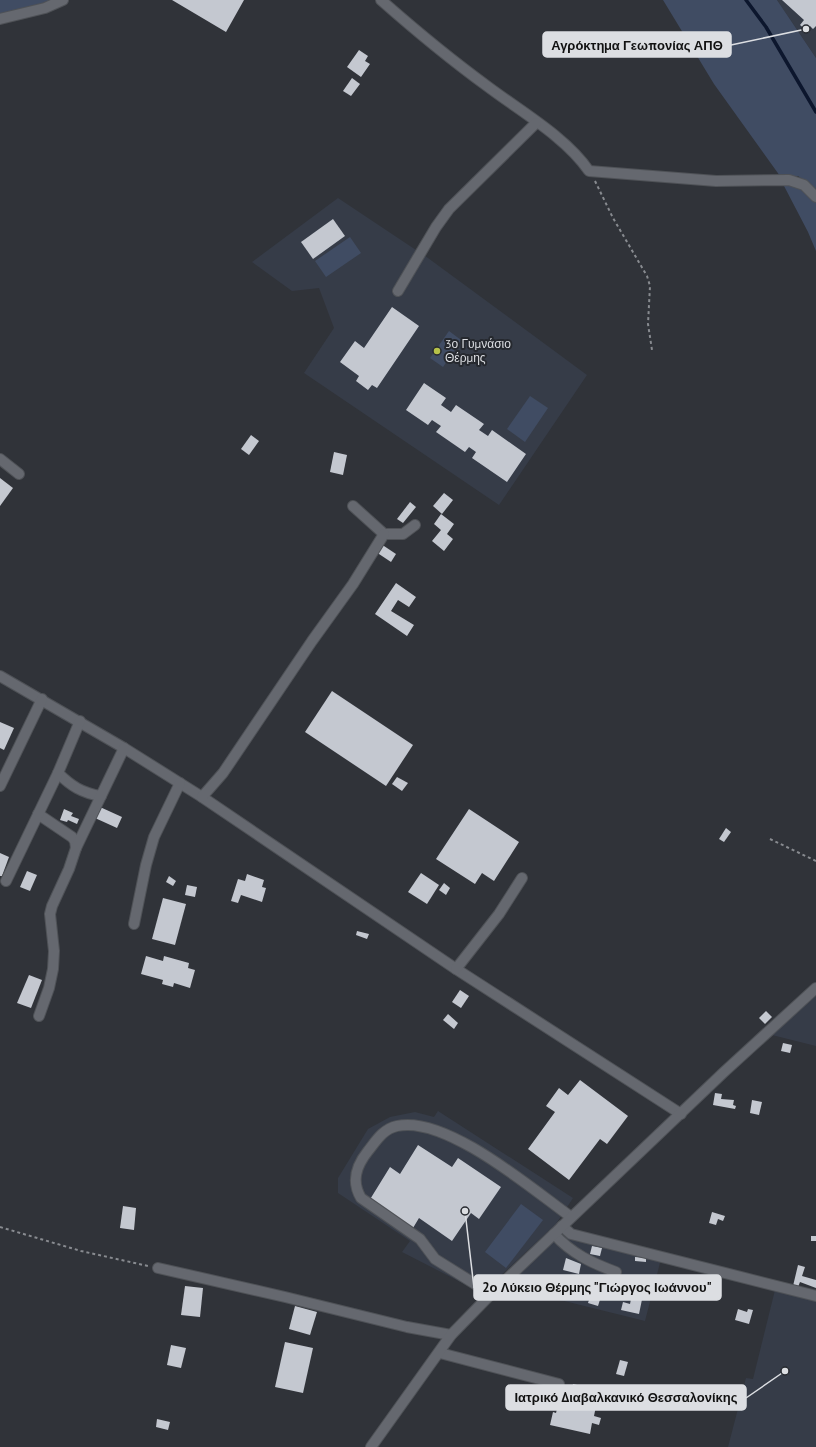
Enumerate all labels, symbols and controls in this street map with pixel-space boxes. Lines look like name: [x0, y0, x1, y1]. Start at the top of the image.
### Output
callout: Αγρόκτημα Γεωπονίας ΑΠΘ: [543, 32, 731, 57]
text: Αγρόκτημα Γεωπονίας ΑΠΘ: [551, 37, 723, 54]
place label: 3ο Γυμνάσιο Θέρμης: [445, 336, 511, 365]
marker: 3ο Γυμνάσιο Θέρμης: [432, 346, 442, 356]
callout: 2ο Λύκειο Θέρμης "Γιώργος Ιωάννου": [474, 1275, 721, 1300]
text: 2ο Λύκειο Θέρμης "Γιώργος Ιωάννου": [482, 1279, 712, 1296]
callout: Ιατρικό Διαβαλκανικό Θεσσαλονίκης: [506, 1385, 746, 1410]
text: Ιατρικό Διαβαλκανικό Θεσσαλονίκης: [514, 1389, 738, 1406]

